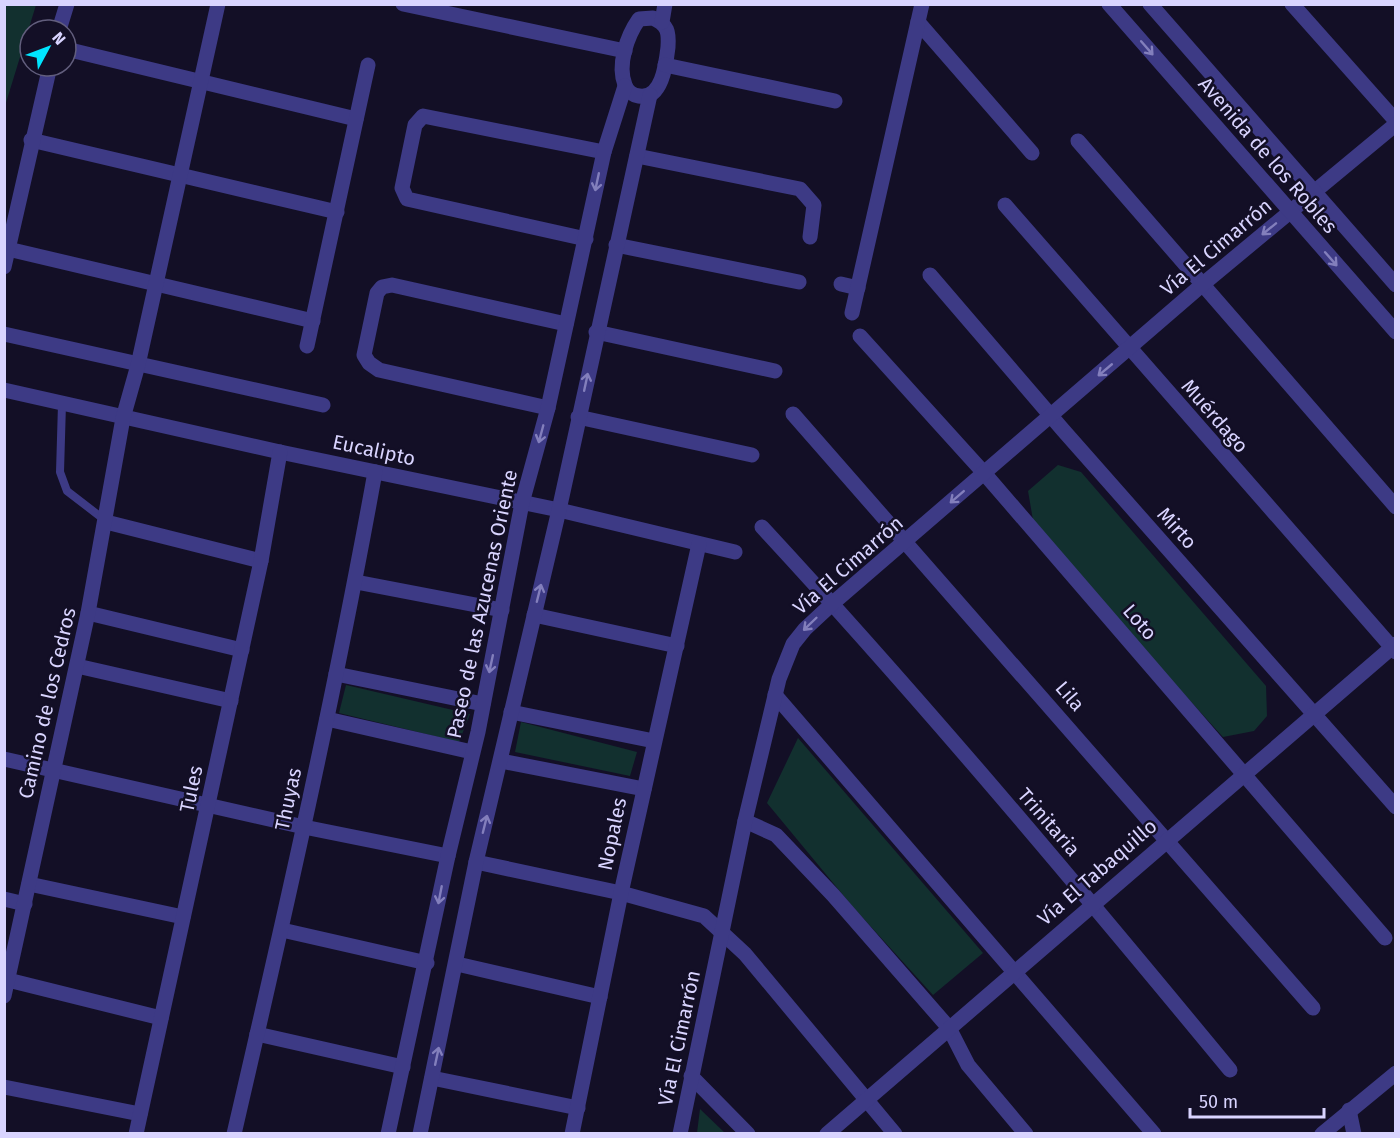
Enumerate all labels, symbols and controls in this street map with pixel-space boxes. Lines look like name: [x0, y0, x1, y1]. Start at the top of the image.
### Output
north arrow: [18, 18, 78, 78]
text: N: [48, 28, 70, 49]
one-way arrow: [1140, 40, 1154, 56]
street label: Avenida de los Robles: [1194, 72, 1342, 238]
one-way arrow: [591, 172, 603, 191]
street label: Vía El Cimarrón: [1155, 193, 1277, 301]
one-way arrow: [1261, 223, 1277, 236]
one-way arrow: [1324, 251, 1338, 266]
one-way arrow: [1098, 363, 1113, 377]
one-way arrow: [581, 373, 592, 392]
street label: Muérdago: [1177, 374, 1253, 458]
one-way arrow: [535, 424, 546, 443]
street label: Eucalipto: [330, 430, 418, 470]
street label: Paseo de las Azucenas Oriente: [442, 467, 522, 741]
one-way arrow: [950, 490, 965, 504]
street label: Mirto: [1152, 502, 1202, 554]
street label: Vía El Cimarrón: [788, 511, 908, 619]
one-way arrow: [533, 584, 545, 603]
street label: Loto: [1118, 599, 1162, 645]
street label: Camino de los Cedros: [13, 605, 81, 801]
one-way arrow: [803, 617, 818, 632]
one-way arrow: [485, 654, 496, 673]
street label: Lila: [1050, 676, 1090, 716]
street label: Tules: [174, 763, 208, 815]
street label: Thuyas: [270, 766, 306, 832]
street label: Trinitaria: [1013, 783, 1085, 861]
street label: Nopales: [593, 795, 631, 873]
street label: Vía El Tabaquillo: [1032, 814, 1162, 930]
one-way arrow: [480, 815, 492, 834]
one-way arrow: [434, 885, 445, 905]
street label: Vía El Cimarrón: [653, 968, 705, 1108]
one-way arrow: [432, 1047, 443, 1066]
scale bar: [1190, 1081, 1324, 1119]
text: 50 m: [1199, 1091, 1238, 1113]

